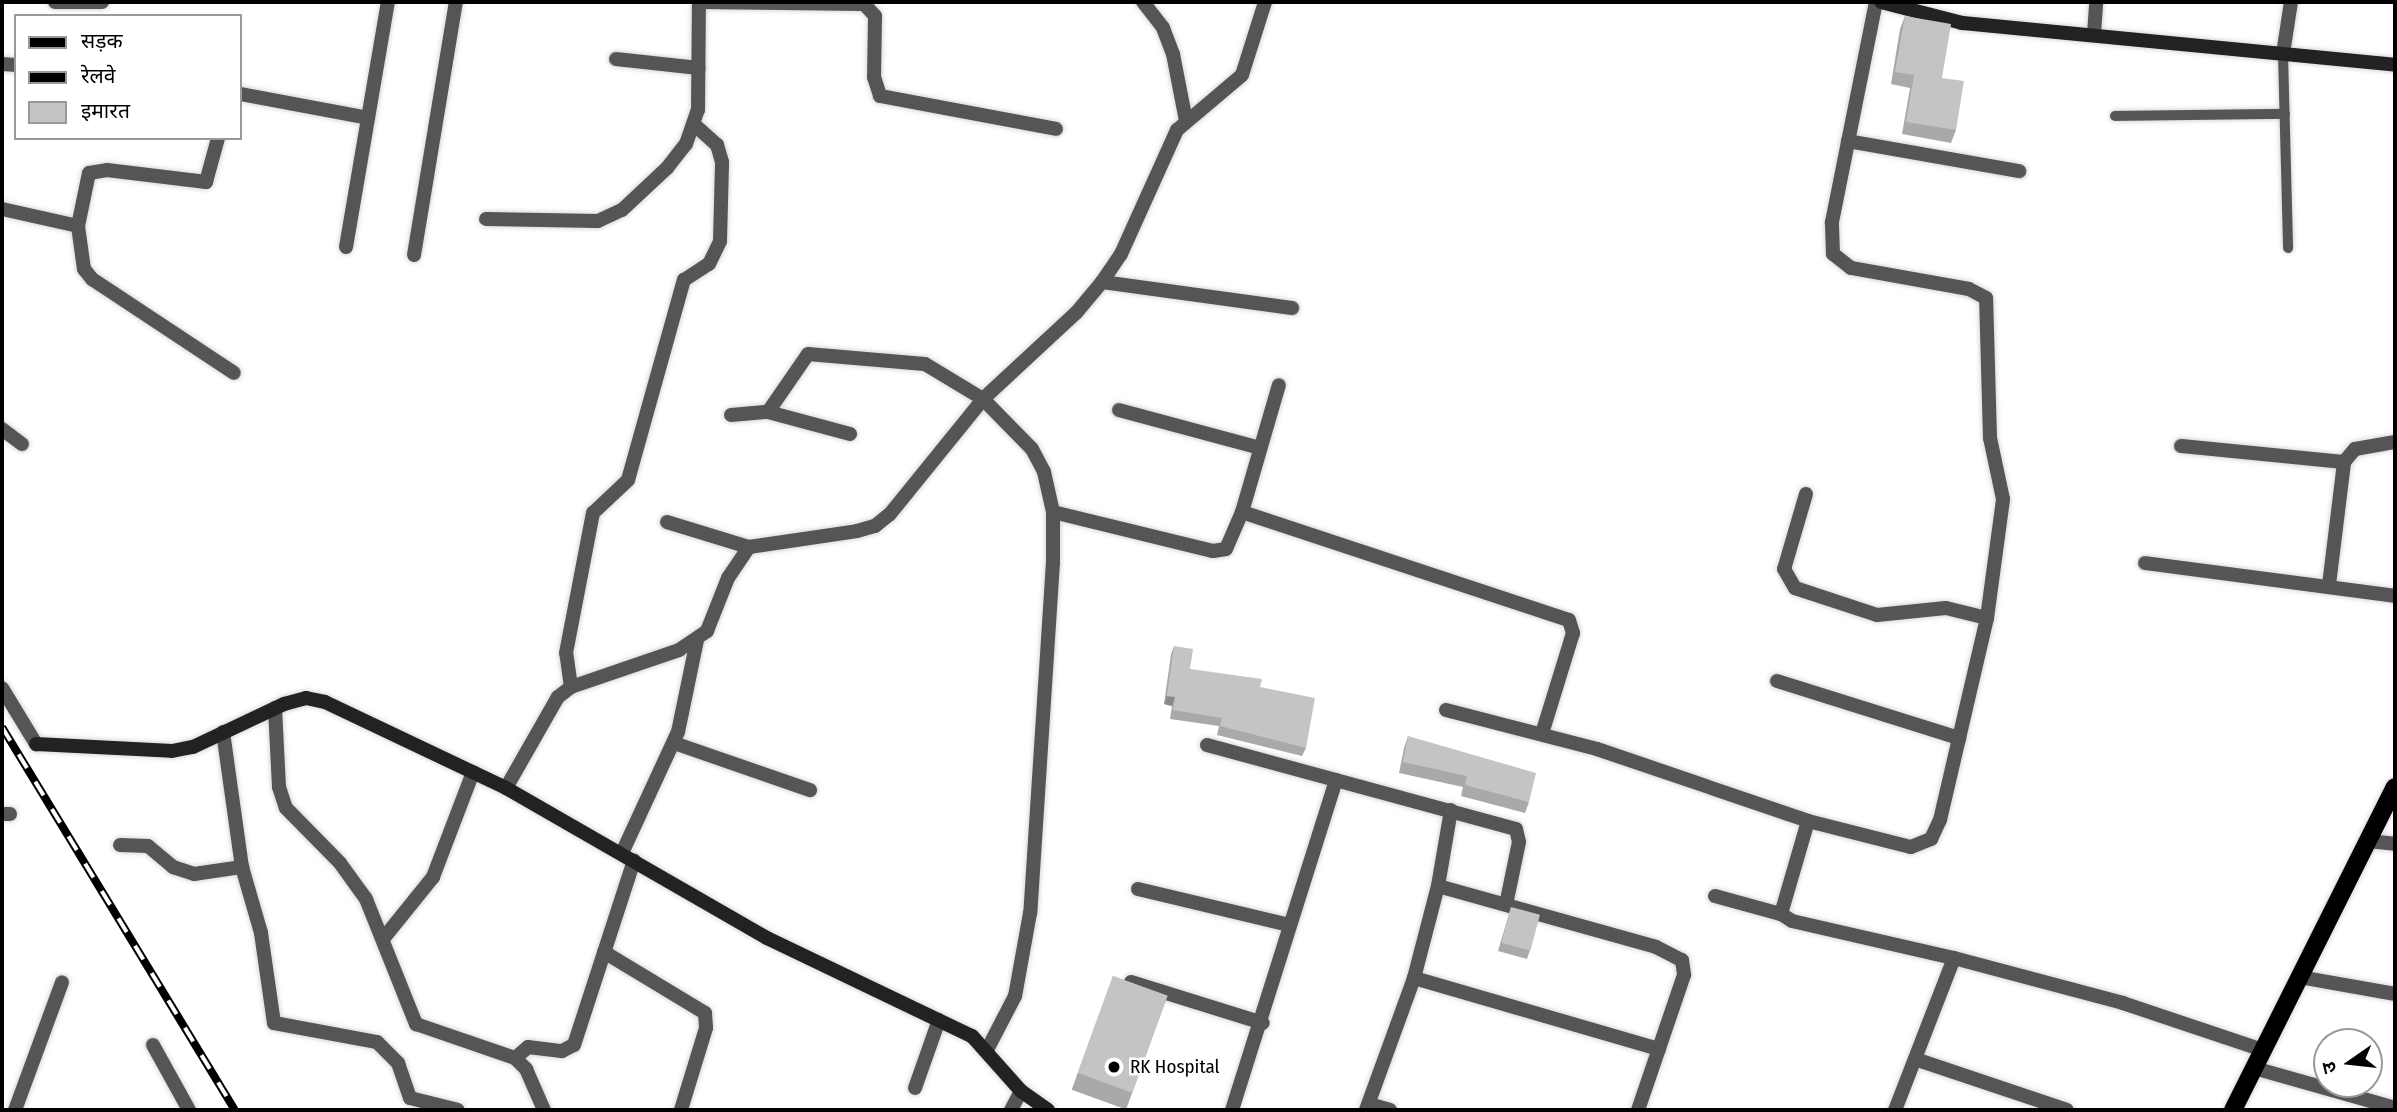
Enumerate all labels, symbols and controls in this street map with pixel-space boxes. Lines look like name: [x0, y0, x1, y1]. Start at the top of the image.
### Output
legend: [14, 14, 242, 140]
text: सड़क: [81, 28, 123, 54]
text: रेलवे: [81, 63, 116, 89]
text: इमारत: [81, 98, 130, 124]
north arrow: [2313, 1028, 2383, 1098]
place label: RK Hospital: [1130, 1056, 1220, 1078]
marker: RK Hospital: [1104, 1057, 1124, 1077]
text: उ: [2317, 1060, 2342, 1076]

